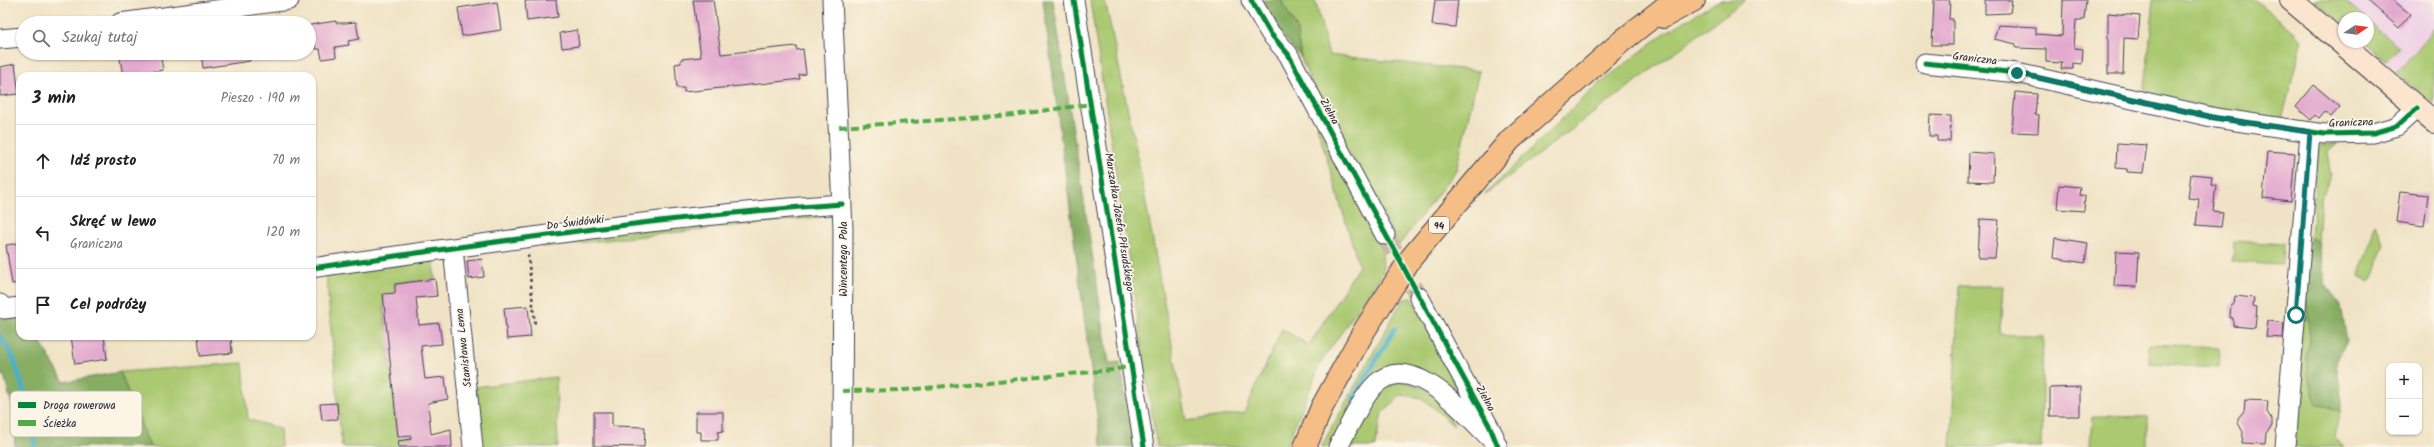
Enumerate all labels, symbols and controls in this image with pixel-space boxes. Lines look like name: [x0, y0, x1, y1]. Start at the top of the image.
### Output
north arrow: [2338, 12, 2374, 48]
search box: [16, 16, 316, 60]
text: Szukaj tutaj: [62, 26, 137, 50]
icon: search: [30, 27, 52, 49]
street label: Graniczna: [1952, 47, 1998, 71]
route end: [2008, 64, 2026, 82]
text: 3 min: [32, 85, 76, 112]
text: Pieszo · 190 m: [221, 88, 300, 109]
street label: Zielna: [1314, 95, 1344, 128]
street label: Graniczna: [2328, 113, 2374, 133]
text: Idź prosto: [70, 149, 136, 173]
icon: ahead: [32, 150, 54, 172]
text: 70 m: [272, 150, 300, 171]
street label: Marszałka Józefa Piłsudskiego: [1099, 152, 1139, 293]
text: Skręć w lewo: [70, 210, 156, 234]
street label: Do Świdówki: [545, 210, 605, 235]
road number: 94: [1429, 217, 1449, 233]
street label: Wincentego Pola: [835, 221, 853, 297]
icon: left: [32, 222, 54, 244]
text: 120 m: [266, 222, 300, 243]
text: Graniczna: [70, 234, 123, 255]
text: Cel podróży: [70, 293, 146, 317]
icon: arrive: [32, 294, 54, 316]
route start: [2287, 306, 2305, 324]
street label: Stanisława Lema: [451, 307, 477, 388]
map controls: [2386, 363, 2422, 435]
button: +: [2386, 363, 2422, 399]
street label: Zielna: [1470, 382, 1500, 415]
legend: [10, 391, 142, 437]
text: Droga rowerowa: [43, 397, 116, 415]
button: −: [2386, 399, 2422, 435]
text: Ścieżka: [43, 415, 76, 433]

